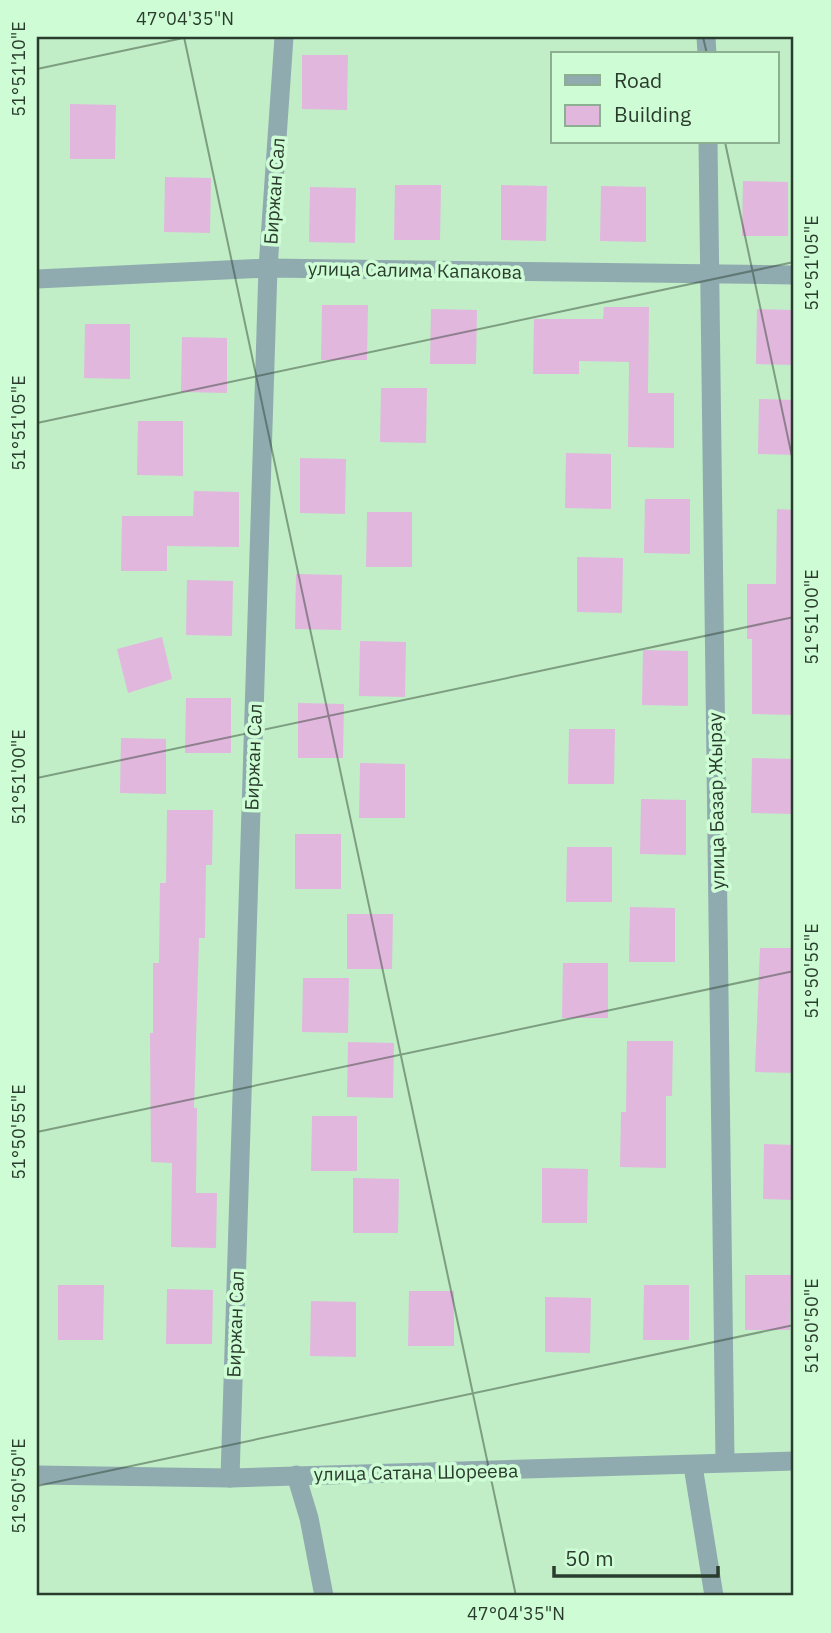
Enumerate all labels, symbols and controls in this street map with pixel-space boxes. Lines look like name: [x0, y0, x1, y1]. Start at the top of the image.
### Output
text: 47°04'35"N: [136, 7, 234, 30]
text: 51°51'10"E: [7, 21, 30, 117]
legend: [551, 52, 778, 144]
text: Road: [614, 66, 662, 94]
text: Building: [614, 100, 691, 128]
street label: Биржан Сал: [258, 137, 290, 245]
text: 51°51'05"E: [800, 215, 823, 311]
street label: улица Салима Капакова: [308, 256, 522, 284]
text: 51°51'05"E: [7, 375, 30, 471]
text: 51°51'00"E: [800, 569, 823, 665]
street label: Биржан Сал: [239, 703, 267, 811]
street label: улица Базар Жырау: [702, 712, 730, 890]
text: 51°51'00"E: [7, 729, 30, 825]
text: 51°50'55"E: [800, 923, 823, 1019]
text: 51°50'55"E: [7, 1084, 30, 1180]
street label: Биржан Сал: [221, 1270, 249, 1378]
text: 51°50'50"E: [800, 1278, 823, 1374]
text: 51°50'50"E: [7, 1438, 30, 1534]
street label: улица Сатана Шореева: [313, 1458, 519, 1486]
scale bar: [554, 1535, 719, 1579]
text: 50 m: [565, 1544, 614, 1572]
text: 47°04'35"N: [467, 1602, 565, 1625]

